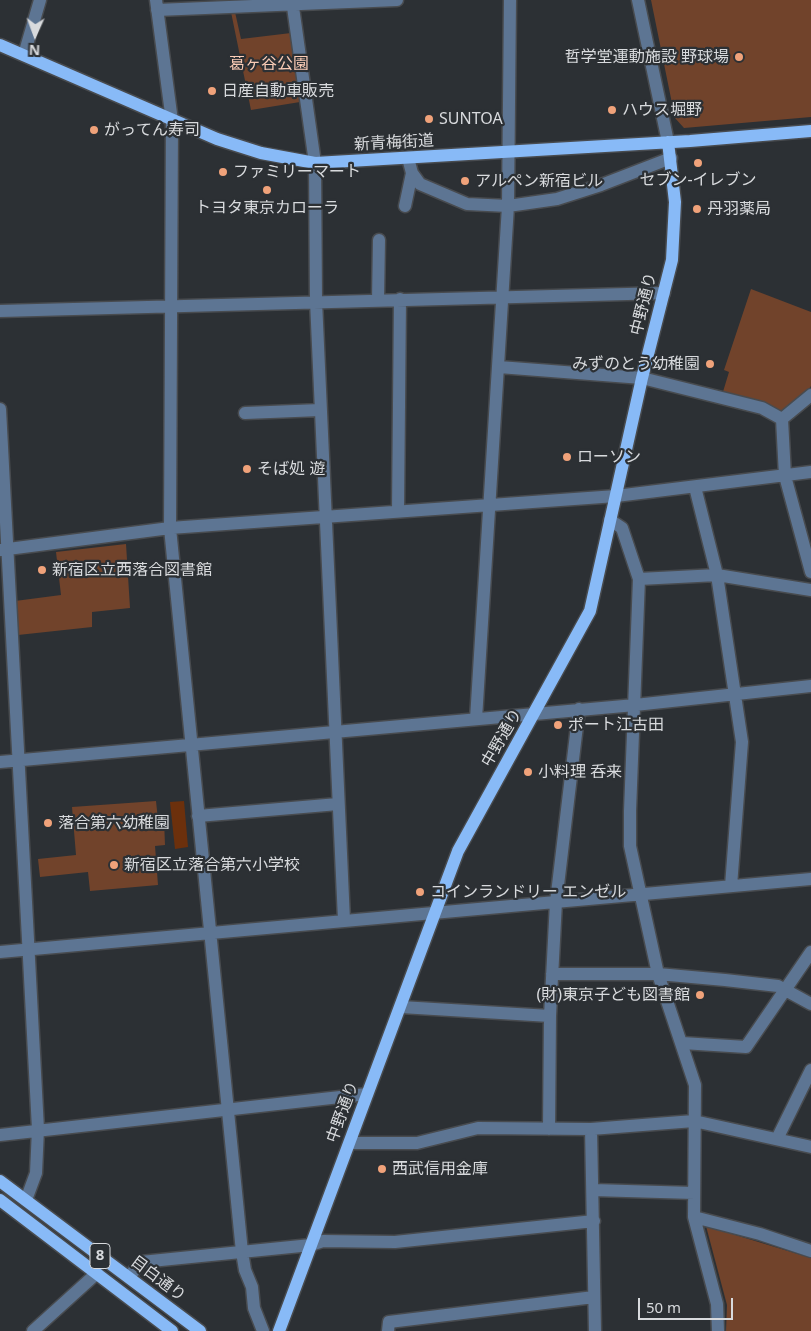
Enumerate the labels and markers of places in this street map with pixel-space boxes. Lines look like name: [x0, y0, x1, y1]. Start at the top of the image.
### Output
place label: 哲学堂運動施設 野球場: [565, 47, 729, 67]
marker: 哲学堂運動施設 野球場: [733, 51, 745, 63]
place label: 日産自動車販売: [222, 81, 334, 101]
marker: 日産自動車販売: [206, 85, 218, 97]
place label: ハウス堀野: [622, 100, 702, 120]
marker: ハウス堀野: [606, 104, 618, 116]
place label: SUNTOA: [439, 109, 503, 129]
marker: SUNTOA: [423, 113, 435, 125]
place label: がってん寿司: [104, 120, 200, 140]
marker: がってん寿司: [88, 124, 100, 136]
marker: セブン-イレブン: [692, 157, 704, 169]
place label: ファミリーマート: [233, 162, 361, 182]
marker: ファミリーマート: [217, 166, 229, 178]
place label: セブン-イレブン: [639, 170, 757, 190]
place label: アルペン新宿ビル: [475, 171, 603, 191]
marker: アルペン新宿ビル: [459, 175, 471, 187]
marker: トヨタ東京カローラ: [261, 184, 273, 196]
place label: トヨタ東京カローラ: [195, 198, 339, 218]
place label: 丹羽薬局: [707, 199, 771, 219]
marker: 丹羽薬局: [691, 203, 703, 215]
place label: みずのとう幼稚園: [572, 354, 700, 374]
marker: みずのとう幼稚園: [704, 358, 716, 370]
place label: ローソン: [577, 447, 641, 467]
marker: ローソン: [561, 451, 573, 463]
place label: そば処 遊: [257, 459, 325, 479]
marker: そば処 遊: [241, 463, 253, 475]
place label: 新宿区立西落合図書館: [52, 560, 212, 580]
marker: 新宿区立西落合図書館: [36, 564, 48, 576]
place label: ポート江古田: [568, 715, 664, 735]
marker: ポート江古田: [552, 719, 564, 731]
place label: 小料理 呑来: [538, 762, 622, 782]
marker: 小料理 呑来: [522, 766, 534, 778]
place label: 落合第六幼稚園: [58, 813, 170, 833]
marker: 落合第六幼稚園: [42, 817, 54, 829]
place label: 新宿区立落合第六小学校: [124, 855, 300, 875]
marker: 新宿区立落合第六小学校: [108, 859, 120, 871]
place label: コインランドリー エンゼル: [430, 882, 626, 902]
marker: コインランドリー エンゼル: [414, 886, 426, 898]
place label: (財)東京子ども図書館: [536, 985, 690, 1005]
marker: (財)東京子ども図書館: [694, 989, 706, 1001]
place label: 西武信用金庫: [392, 1159, 488, 1179]
marker: 西武信用金庫: [376, 1163, 388, 1175]

